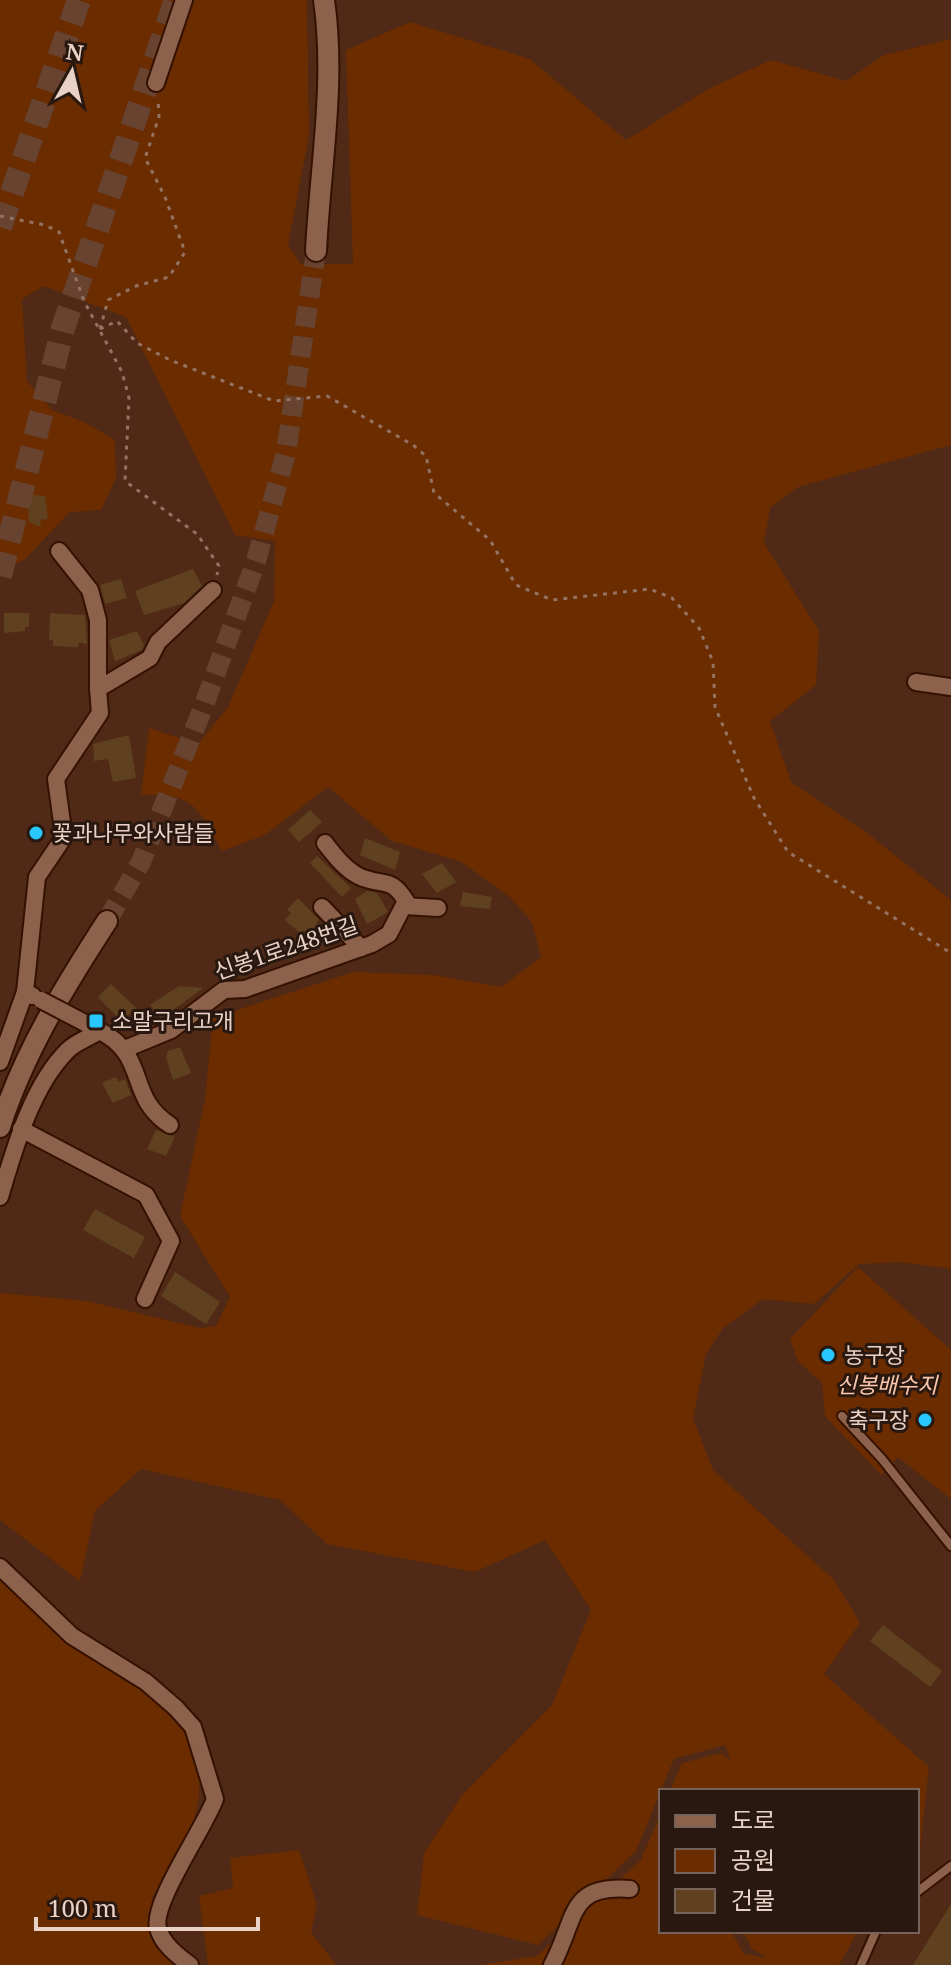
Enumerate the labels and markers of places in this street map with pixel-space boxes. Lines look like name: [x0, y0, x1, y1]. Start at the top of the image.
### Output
place label: 꽃과나무와사람들: [52, 817, 214, 847]
marker: 꽃과나무와사람들: [27, 824, 45, 842]
place label: 소말구리고개: [112, 1005, 233, 1035]
marker: 소말구리고개: [87, 1012, 105, 1030]
place label: 농구장: [844, 1339, 905, 1369]
marker: 농구장: [819, 1346, 837, 1364]
place label: 축구장: [848, 1404, 909, 1434]
marker: 축구장: [916, 1411, 934, 1429]

